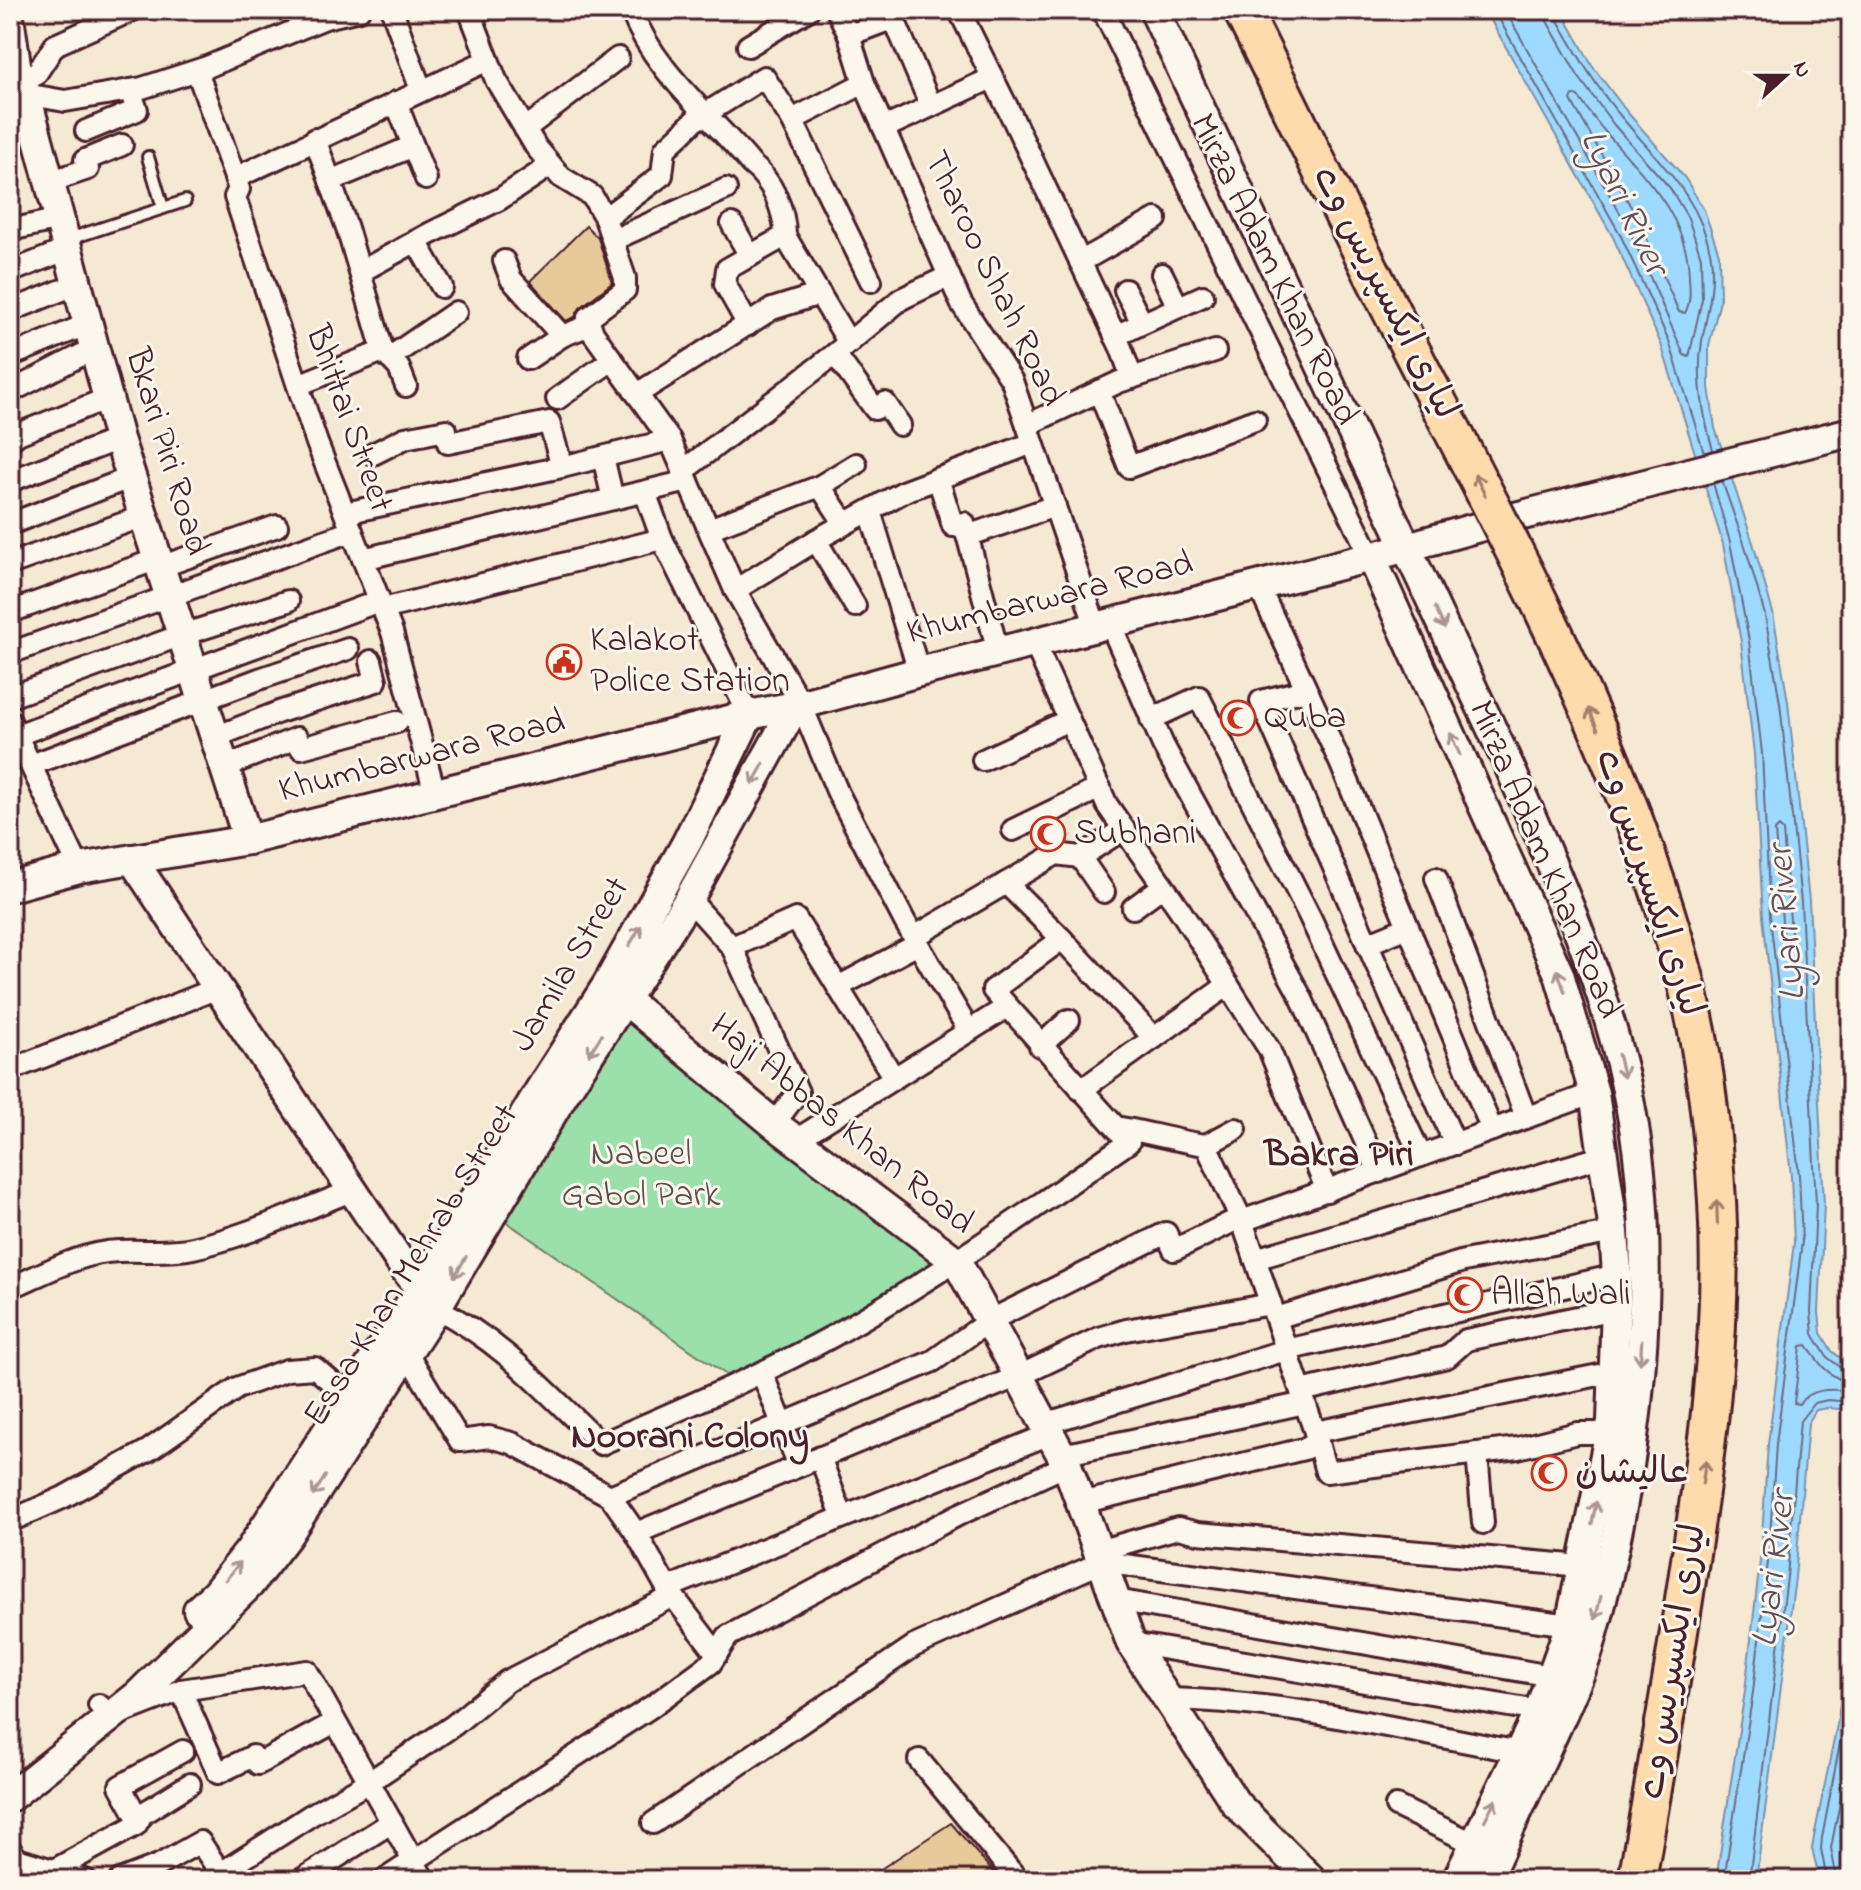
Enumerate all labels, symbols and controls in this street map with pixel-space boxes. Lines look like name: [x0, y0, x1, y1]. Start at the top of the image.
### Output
north arrow: [1745, 36, 1825, 116]
text: N: [1783, 57, 1818, 83]
street label: Mirza Adam Khan Road: [1174, 105, 1372, 435]
water label: Lyari River: [1564, 120, 1684, 289]
street label: Tharoo Shah Road: [908, 142, 1078, 416]
street label: لیاری ایکسپریس وے: [1297, 157, 1471, 429]
street label: Bhittai Street: [289, 317, 406, 520]
street label: Bkari Piri Road: [109, 341, 223, 562]
one-way arrow: [1471, 474, 1487, 498]
street label: Khumbarwara Road: [901, 538, 1199, 660]
one-way arrow: [1434, 605, 1449, 629]
place label: Kalakot Police Station: [590, 615, 790, 709]
public building icon: Kalakot Police Station: [545, 643, 583, 681]
place label: Quba: [1264, 692, 1346, 745]
street label: Mirza Adam Khan Road: [1453, 693, 1635, 1027]
street label: Khumbarwara Road: [273, 696, 571, 818]
mosque icon: Quba: [1219, 699, 1257, 737]
one-way arrow: [1585, 707, 1600, 732]
one-way arrow: [1447, 732, 1462, 756]
street label: لیاری ایکسپریس وے: [1580, 742, 1716, 1024]
one-way arrow: [750, 762, 765, 786]
place label: Subhani: [1074, 808, 1196, 861]
mosque icon: Subhani: [1029, 815, 1067, 853]
water label: Lyari River: [1753, 839, 1823, 1003]
street label: Jamila Street: [498, 867, 644, 1063]
one-way arrow: [628, 925, 644, 948]
one-way arrow: [1553, 969, 1568, 994]
street label: Haji Abbas Khan Road: [697, 1001, 985, 1249]
one-way arrow: [587, 1033, 603, 1056]
one-way arrow: [1615, 1052, 1630, 1078]
street label: Essa Khan Mehrab Street: [291, 1094, 533, 1438]
district label: Bakra Piri: [1262, 1128, 1414, 1184]
park label: Nabeel Gabol Park: [562, 1129, 721, 1223]
one-way arrow: [1710, 1199, 1725, 1226]
one-way arrow: [452, 1255, 468, 1278]
place label: Allah Wali: [1491, 1269, 1631, 1322]
mosque icon: Allah Wali: [1446, 1276, 1484, 1314]
one-way arrow: [1633, 1338, 1648, 1365]
district label: Noorani Colony: [571, 1410, 809, 1466]
place label: عالیشان: [1575, 1447, 1688, 1500]
mosque icon: عالیشان: [1530, 1454, 1568, 1492]
one-way arrow: [1697, 1459, 1712, 1485]
one-way arrow: [311, 1474, 328, 1496]
water label: Lyari River: [1738, 1484, 1813, 1650]
one-way arrow: [1587, 1501, 1602, 1526]
street label: لیاری ایکسپریس وے: [1626, 1520, 1722, 1804]
one-way arrow: [224, 1561, 242, 1582]
one-way arrow: [1590, 1595, 1605, 1620]
one-way arrow: [1483, 1798, 1499, 1822]

